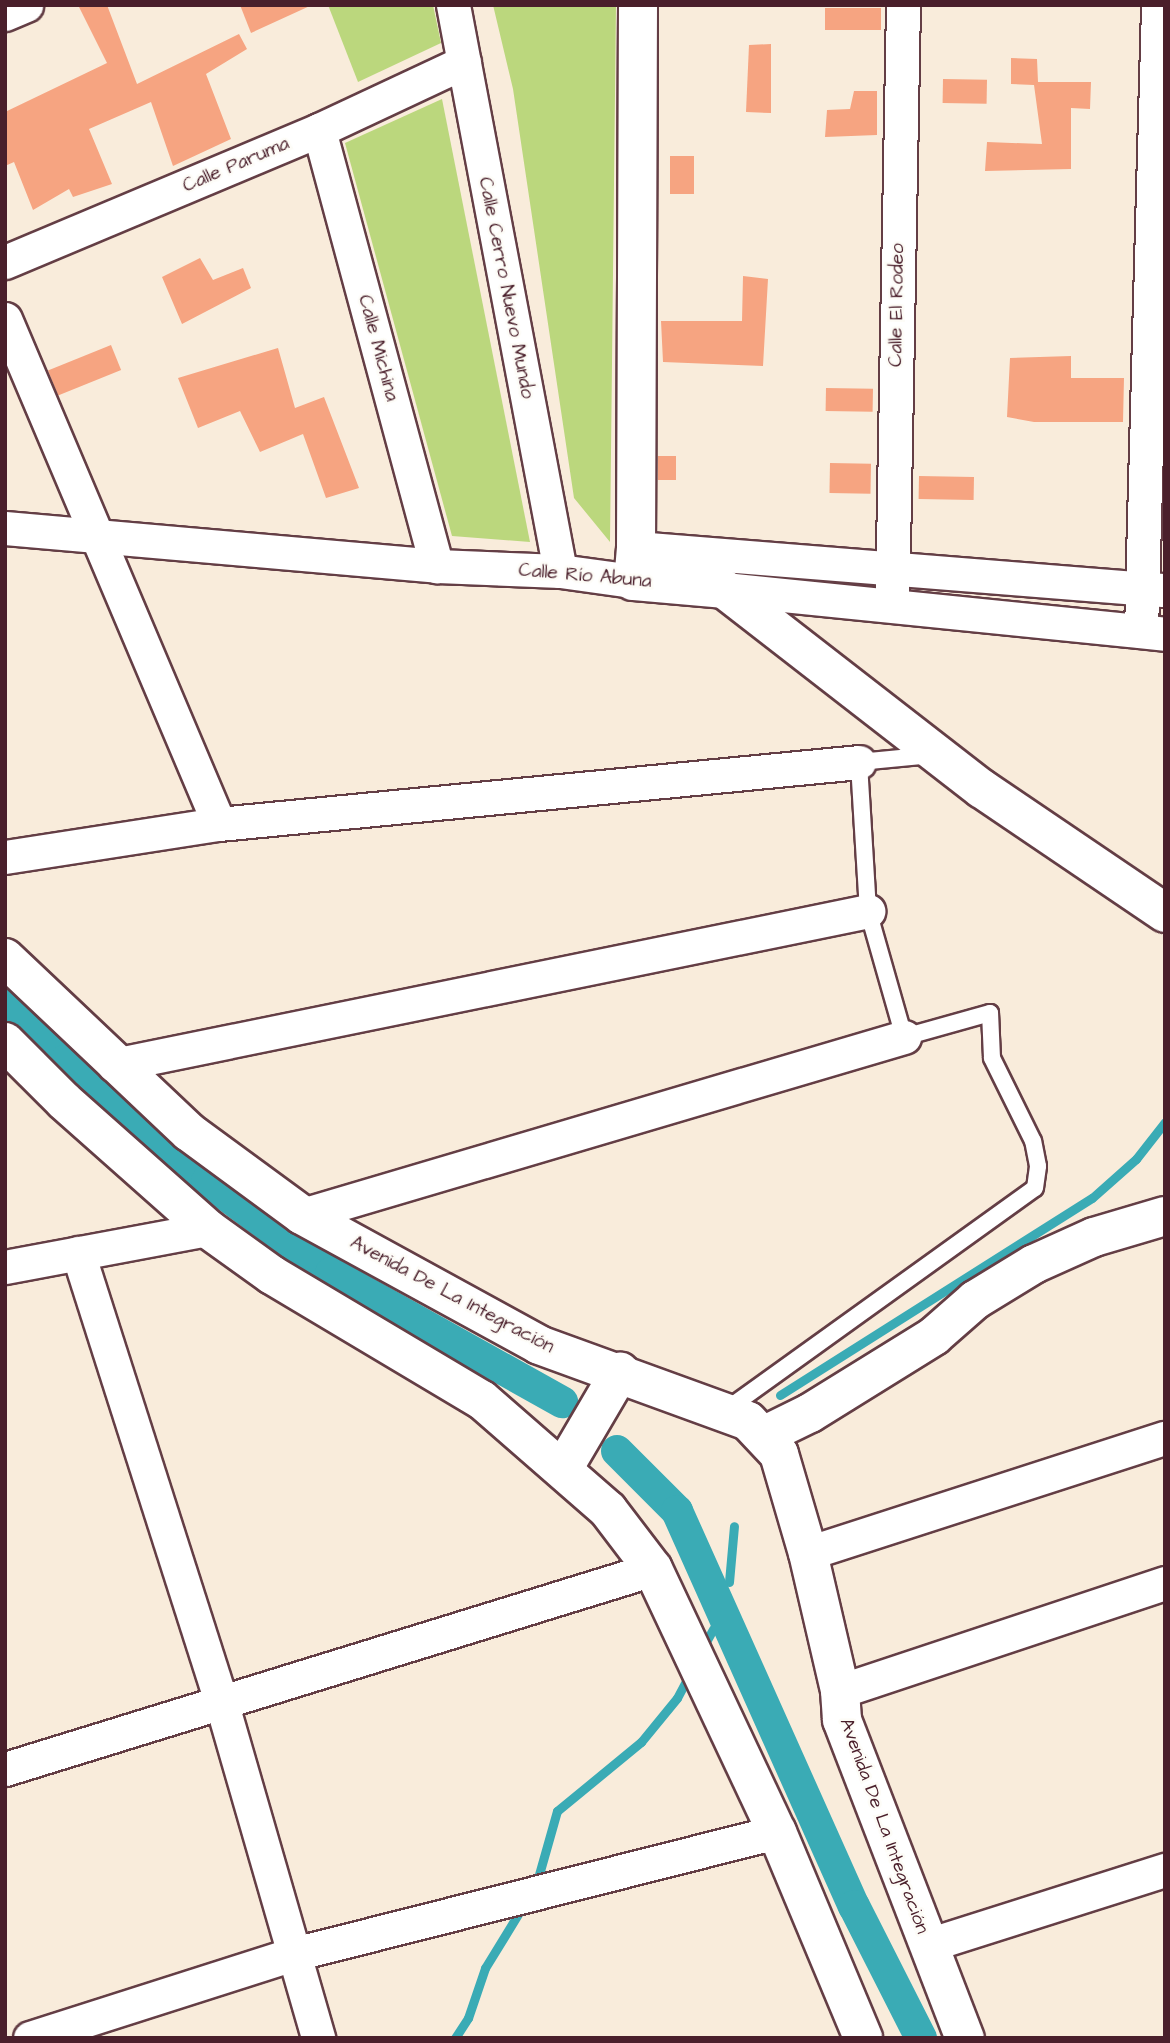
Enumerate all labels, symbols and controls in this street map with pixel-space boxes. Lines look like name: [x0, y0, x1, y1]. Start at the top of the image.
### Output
street label: Calle Paruma: [179, 132, 293, 198]
street label: Calle Cerro Nuevo Mundo: [473, 175, 539, 401]
street label: Calle El Rodeo: [885, 243, 909, 367]
street label: Calle Michina: [353, 292, 403, 404]
street label: Calle Río Abuna: [518, 559, 652, 593]
street label: Avenida De La Integración: [346, 1231, 558, 1359]
street label: Avenida De La Integración: [834, 1715, 934, 1937]

